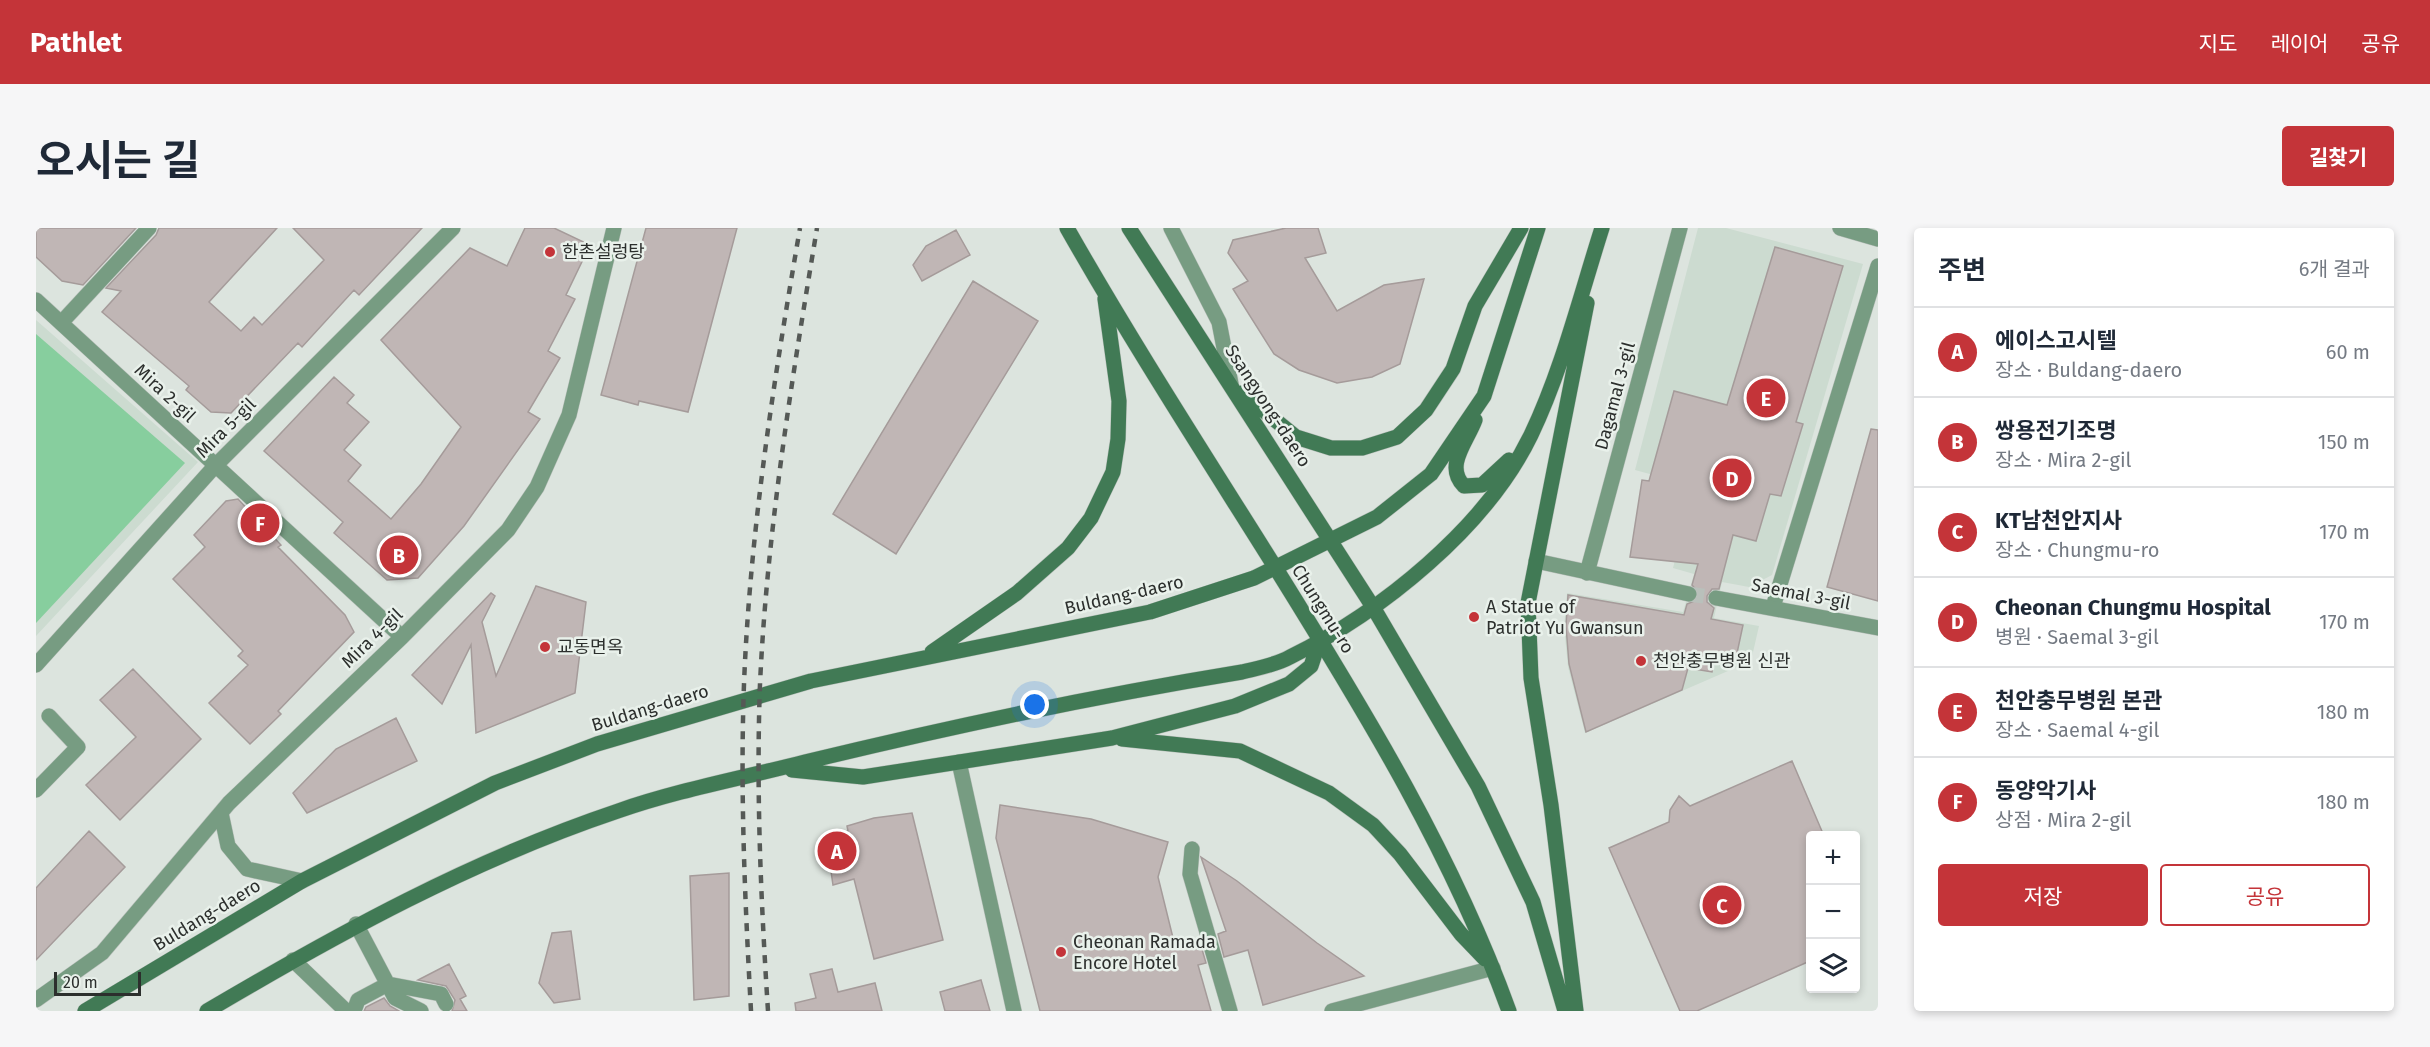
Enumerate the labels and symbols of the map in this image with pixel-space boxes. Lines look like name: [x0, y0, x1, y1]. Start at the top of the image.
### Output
place label: 한촌설렁탕: [562, 241, 645, 263]
marker: 한촌설렁탕: [543, 245, 557, 259]
street label: Dagamal 3-gil: [1590, 340, 1640, 452]
street label: Ssangyong-daero: [1220, 341, 1316, 471]
street label: Mira 2-gil: [130, 359, 200, 427]
pin: E: [1746, 376, 1786, 420]
street label: Mira 5-gil: [191, 393, 261, 463]
pin: D: [1712, 456, 1752, 500]
pin: F: [240, 500, 280, 546]
pin: B: [380, 532, 418, 578]
street label: Chungmu-ro: [1287, 560, 1359, 658]
street label: Buldang-daero: [1062, 571, 1186, 619]
street label: Saemal 3-gil: [1750, 574, 1852, 614]
place label: A Statue of Patriot Yu Gwansun: [1486, 596, 1644, 639]
street label: Mira 4-gil: [337, 604, 407, 672]
marker: A Statue of Patriot Yu Gwansun: [1467, 610, 1481, 624]
place label: 교동면옥: [557, 636, 623, 658]
marker: 교동면옥: [538, 640, 552, 654]
place label: 천안충무병원 신관: [1653, 650, 1791, 672]
marker: 천안충무병원 신관: [1634, 654, 1648, 668]
street label: Buldang-daero: [589, 680, 711, 736]
your location: [1020, 690, 1049, 719]
pin: A: [818, 828, 856, 874]
street label: Buldang-daero: [149, 874, 265, 956]
pin: C: [1702, 882, 1742, 928]
place label: Cheonan Ramada Encore Hotel: [1073, 931, 1216, 974]
marker: Cheonan Ramada Encore Hotel: [1054, 945, 1068, 959]
scale bar: [54, 969, 141, 996]

